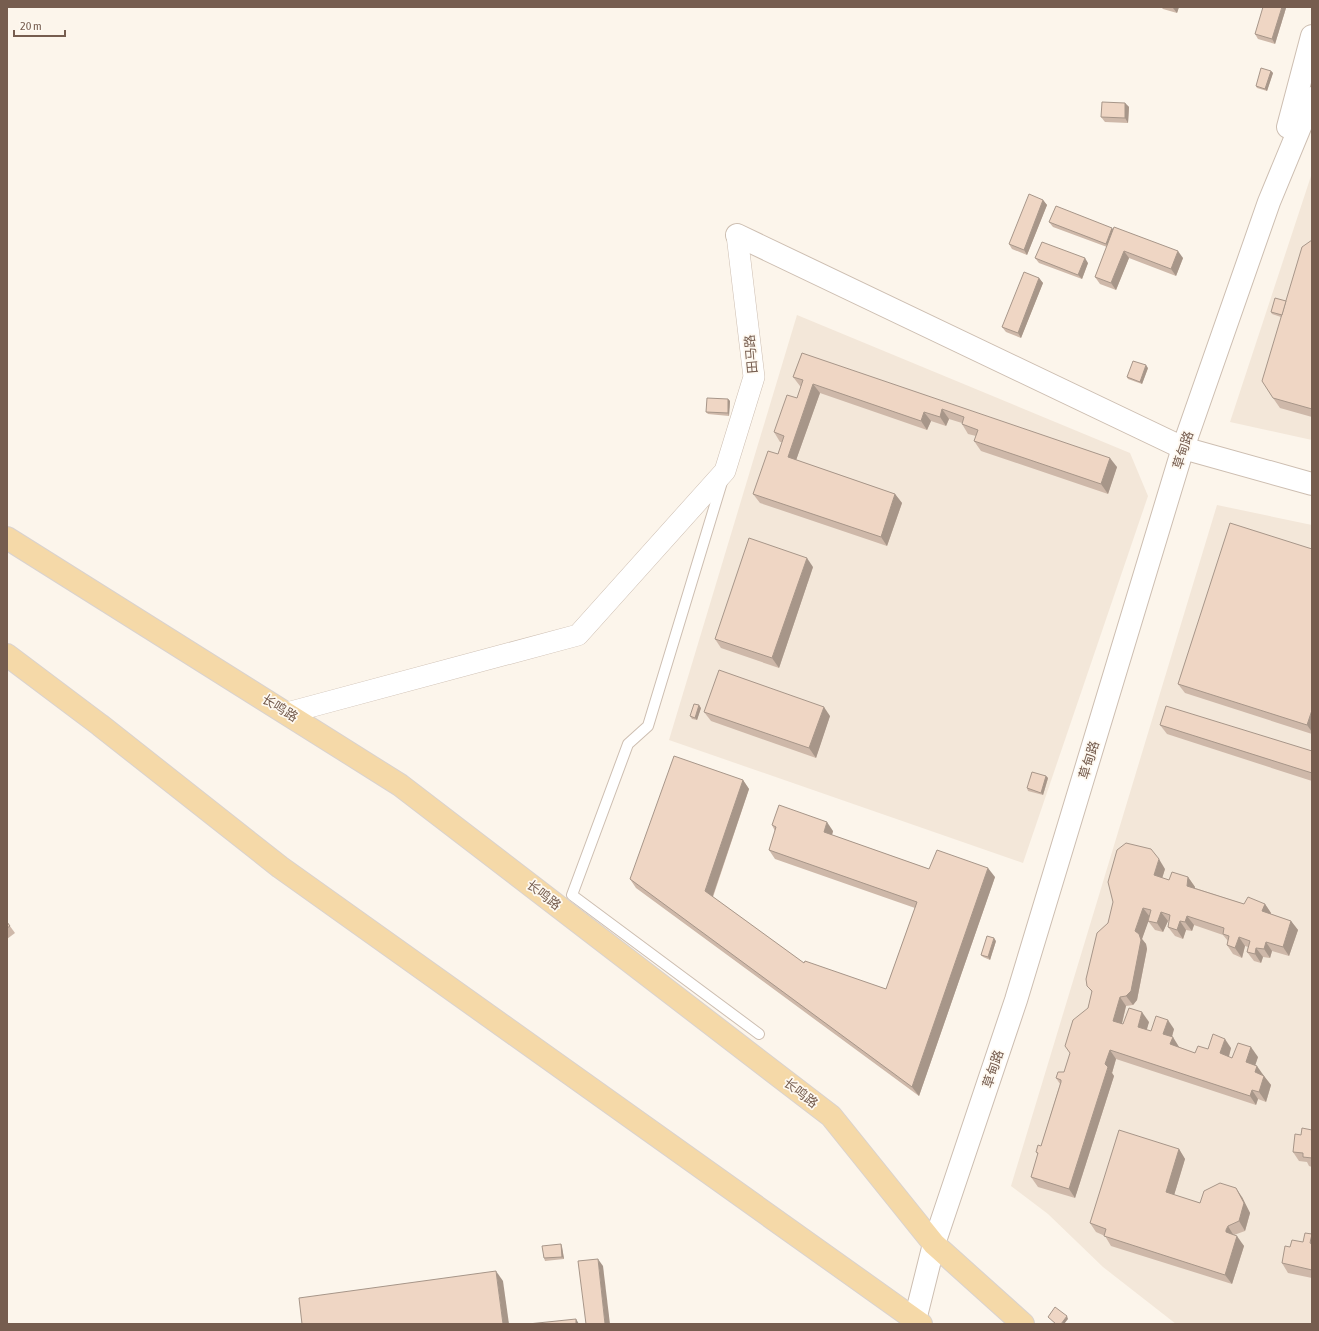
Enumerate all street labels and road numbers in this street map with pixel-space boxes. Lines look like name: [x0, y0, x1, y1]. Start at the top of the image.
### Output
street label: 田马路: [742, 334, 760, 374]
street label: 草甸路: [1170, 429, 1196, 471]
street label: 长鸣路: [259, 691, 301, 725]
street label: 草甸路: [1076, 739, 1102, 781]
street label: 长鸣路: [524, 877, 564, 913]
street label: 草甸路: [980, 1048, 1006, 1090]
street label: 长鸣路: [781, 1075, 821, 1111]

